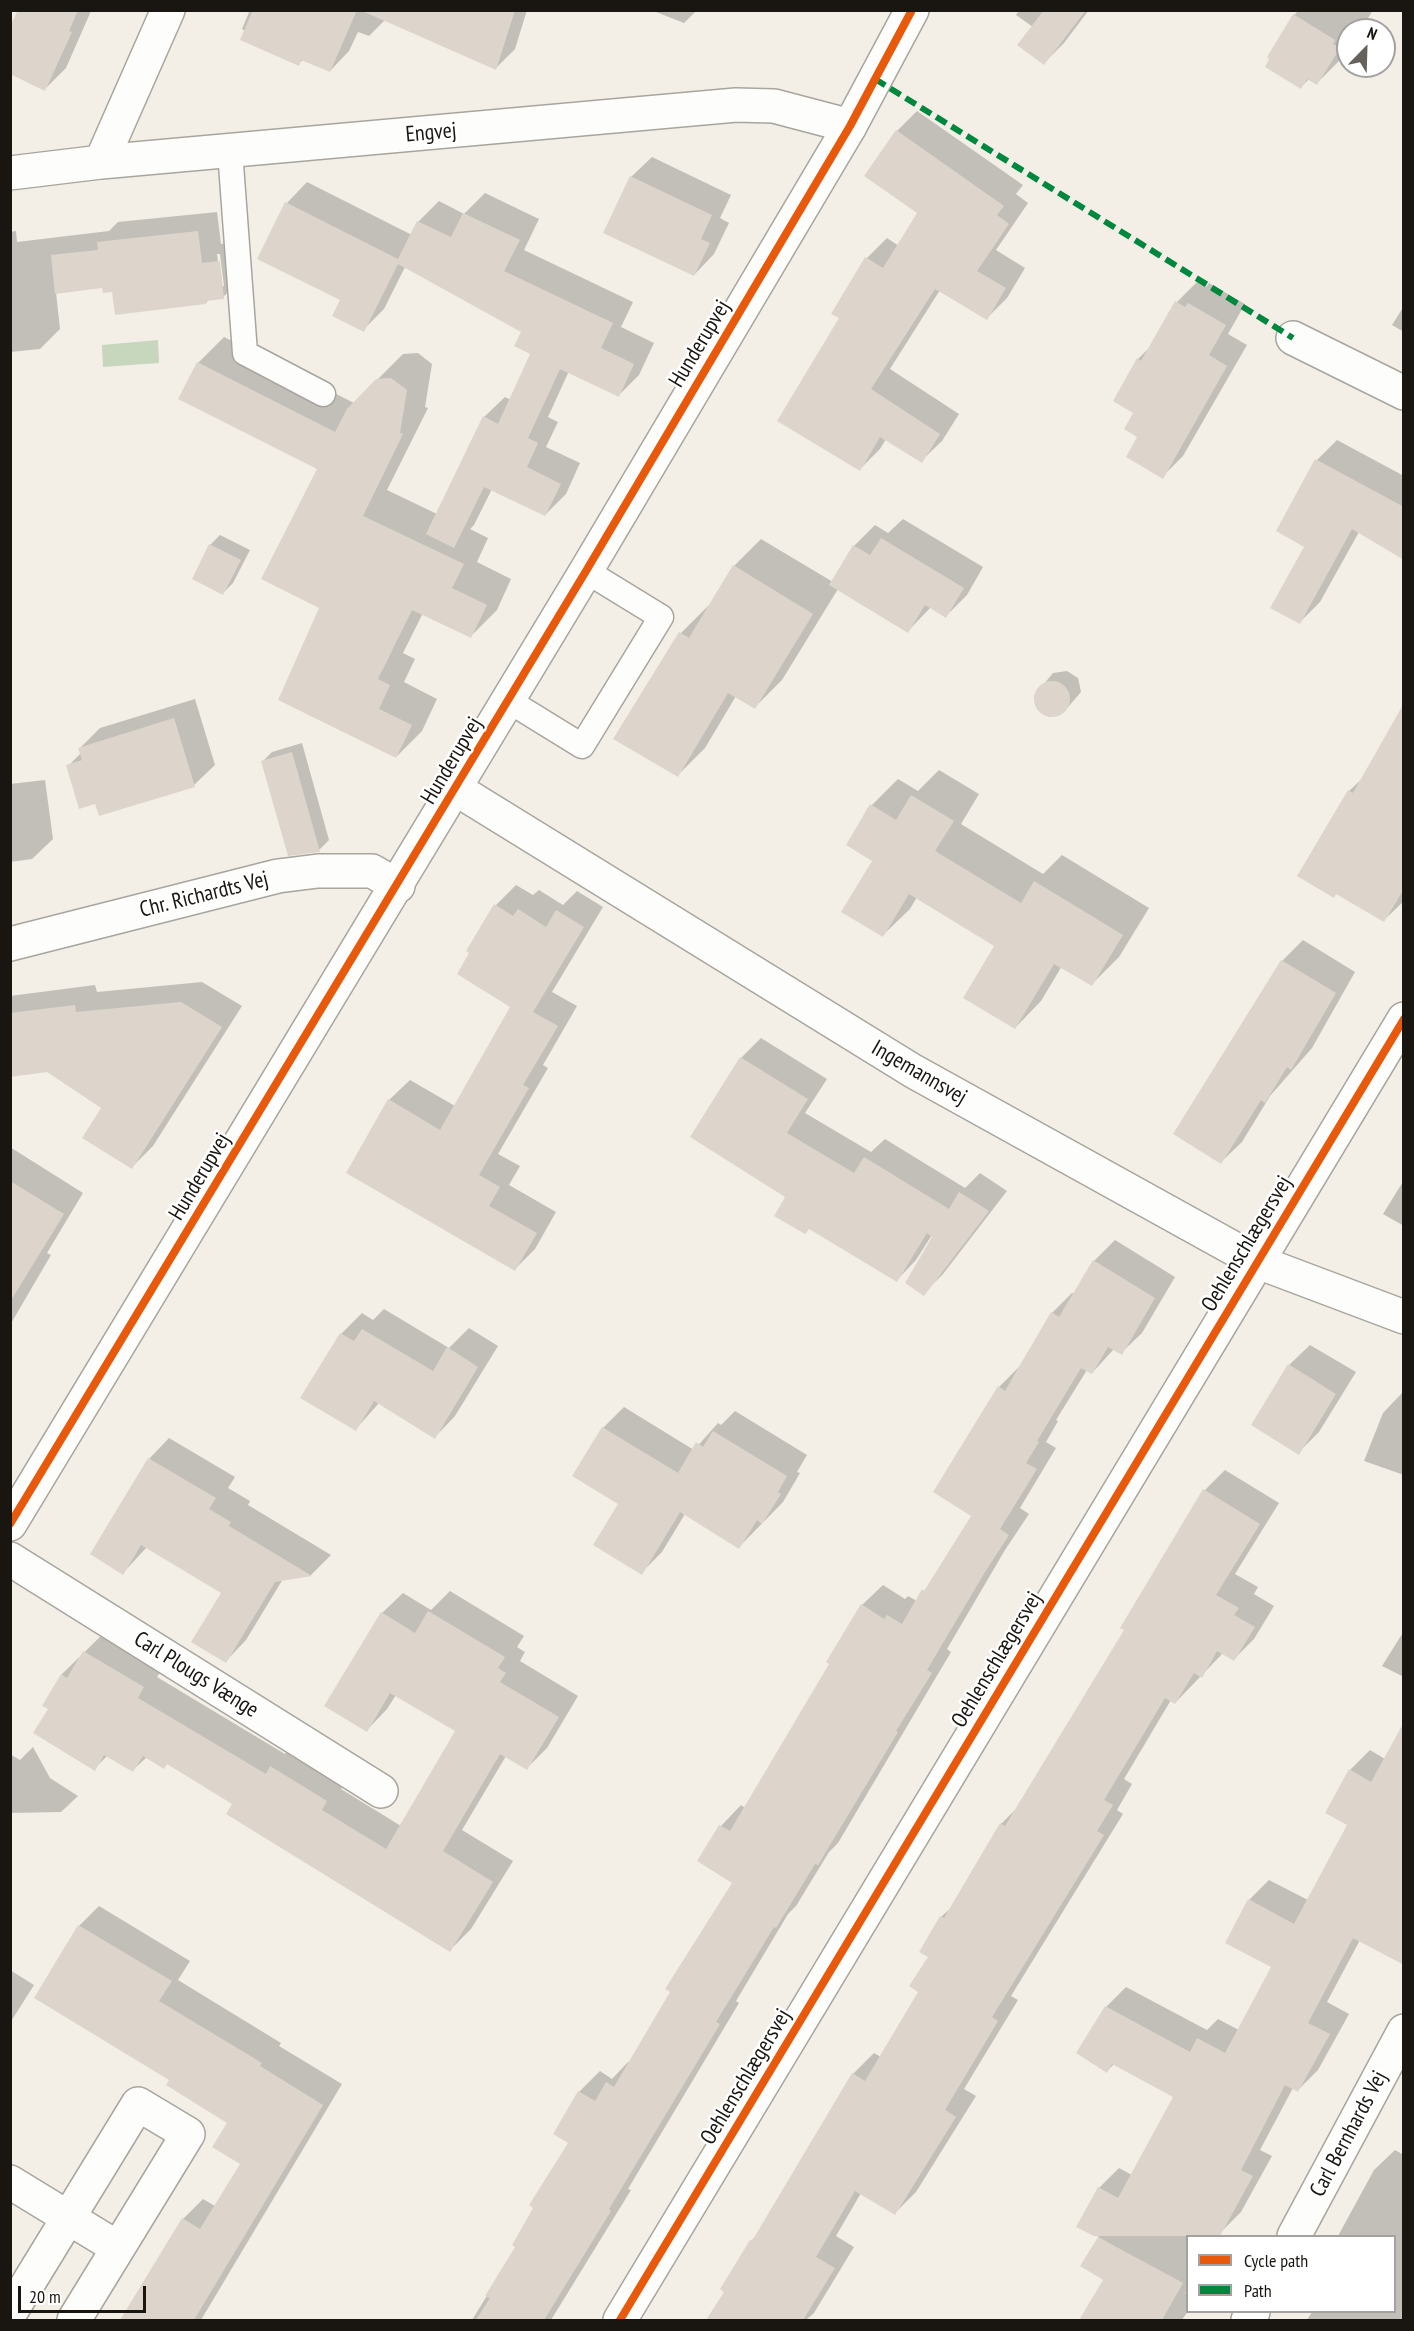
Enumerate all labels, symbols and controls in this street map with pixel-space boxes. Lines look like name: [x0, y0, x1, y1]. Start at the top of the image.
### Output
north arrow: [1336, 18, 1396, 78]
text: N: [1364, 22, 1380, 44]
street label: Engvej: [404, 118, 458, 148]
street label: Hunderupvej: [664, 296, 736, 392]
street label: Hunderupvej: [416, 713, 488, 809]
street label: Chr. Richardts Vej: [137, 866, 271, 924]
street label: Ingemannsvej: [867, 1035, 971, 1111]
street label: Hunderupvej: [164, 1129, 236, 1225]
street label: Oehlenschlægersvej: [1196, 1171, 1298, 1317]
street label: Oehlenschlægersvej: [946, 1587, 1048, 1733]
street label: Carl Plougs Vænge: [129, 1626, 263, 1724]
street label: Oehlenschlægersvej: [695, 2004, 797, 2150]
street label: Carl Bernhards Vej: [1305, 2067, 1393, 2201]
legend: [1186, 2235, 1396, 2313]
text: Cycle path: [1244, 2249, 1308, 2272]
scale bar: [21, 2274, 148, 2312]
text: Path: [1244, 2279, 1272, 2302]
text: 20 m: [29, 2285, 61, 2308]

